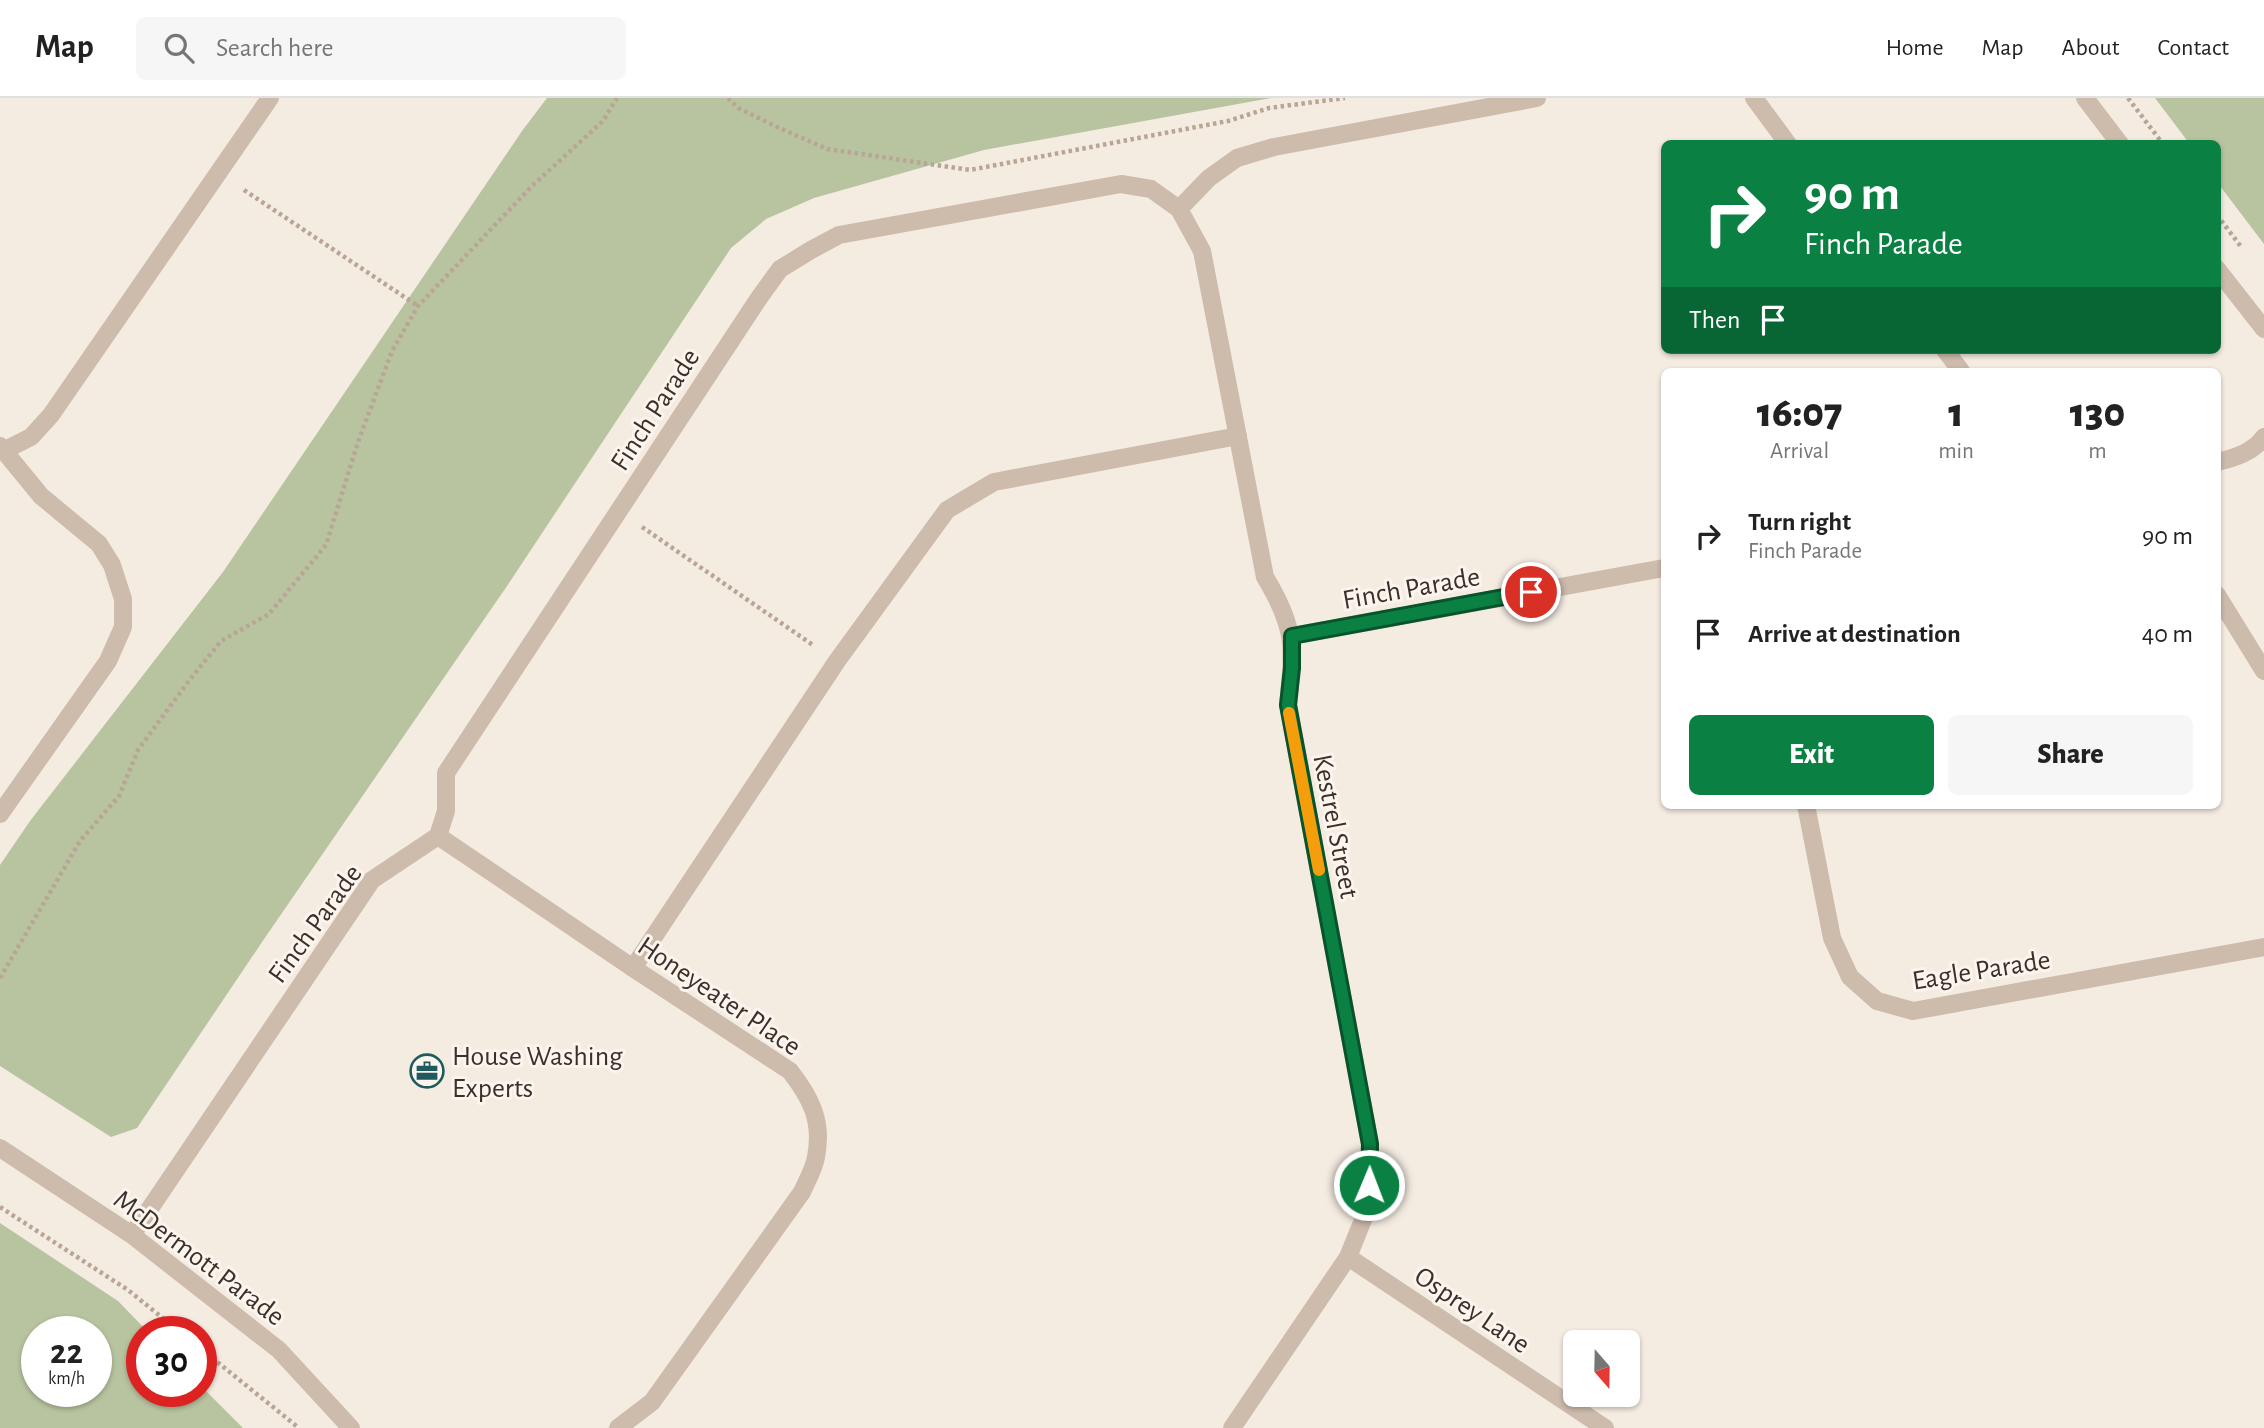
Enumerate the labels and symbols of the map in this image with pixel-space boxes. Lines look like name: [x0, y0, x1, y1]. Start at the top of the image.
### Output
street label: Finch Parade: [606, 344, 705, 476]
pin: [1501, 562, 1561, 622]
street label: Finch Parade: [1341, 563, 1482, 615]
street label: Kestrel Street: [1307, 752, 1363, 901]
street label: Finch Parade: [263, 860, 368, 989]
street label: Honeyeater Place: [632, 932, 805, 1061]
street label: Eagle Parade: [1910, 946, 2052, 996]
place label: House Washing Experts: [452, 1043, 623, 1103]
office icon: House Washing Experts: [408, 1052, 446, 1090]
position arrow: [1332, 1148, 1406, 1222]
street label: McDermott Parade: [108, 1186, 289, 1332]
street label: Osprey Lane: [1409, 1262, 1535, 1359]
speed limit sign: 30: [126, 1316, 217, 1407]
north arrow: [1563, 1330, 1640, 1407]

